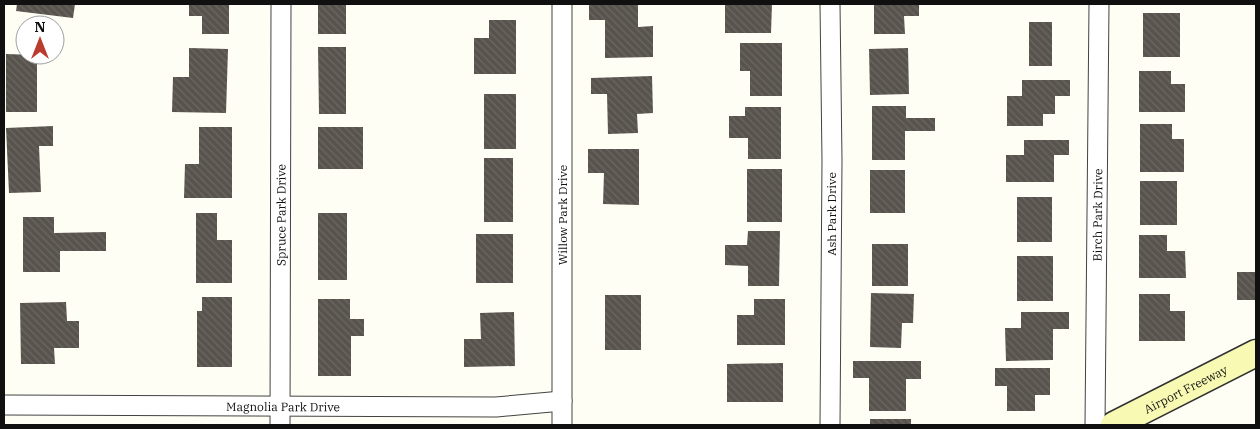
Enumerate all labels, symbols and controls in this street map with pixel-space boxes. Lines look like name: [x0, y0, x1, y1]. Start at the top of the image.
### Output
north arrow: [15, 15, 65, 65]
text: N: [34, 18, 46, 36]
street label: Spruce Park Drive: [273, 164, 288, 266]
street label: Willow Park Drive: [555, 165, 570, 265]
street label: Birch Park Drive: [1089, 168, 1105, 262]
street label: Ash Park Drive: [824, 172, 839, 256]
street label: Airport Freeway: [1141, 361, 1230, 416]
street label: Magnolia Park Drive: [226, 398, 340, 414]

